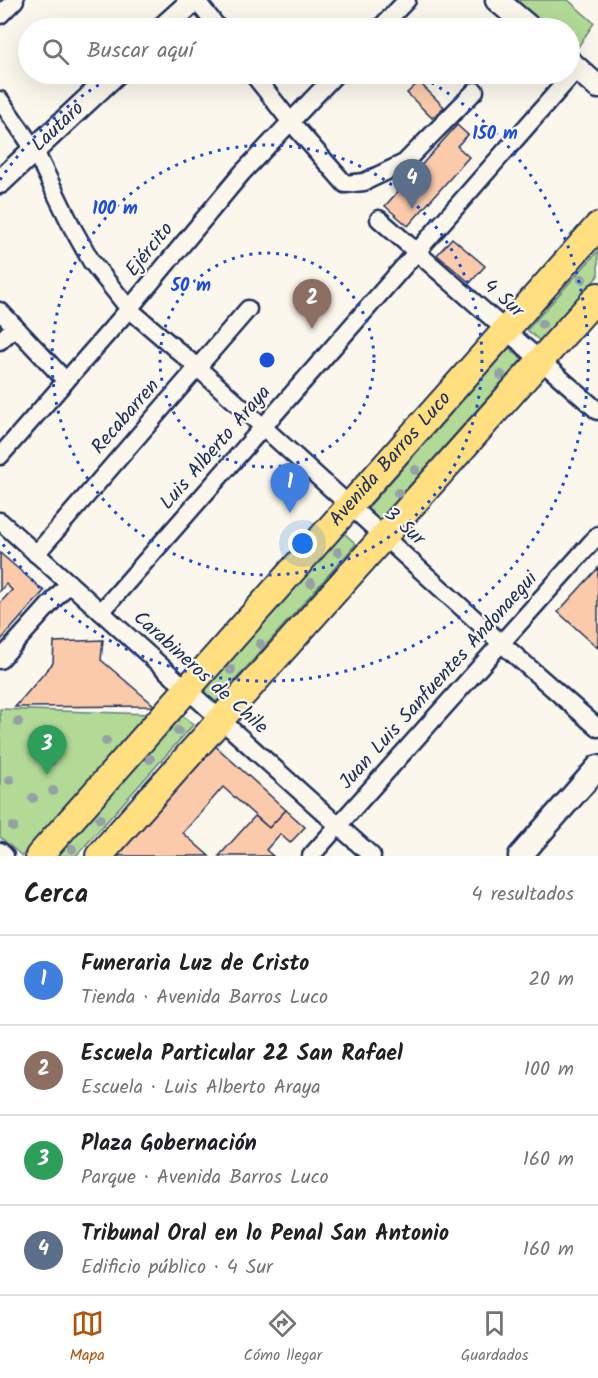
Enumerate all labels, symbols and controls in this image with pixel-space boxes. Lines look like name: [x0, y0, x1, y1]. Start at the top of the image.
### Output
search box: [18, 18, 580, 84]
text: Buscar aquí: [87, 34, 194, 69]
icon: search: [39, 35, 72, 68]
street label: Lautaro: [24, 94, 92, 160]
text: 150 m: [472, 120, 518, 149]
pin: 4: [392, 160, 432, 209]
text: 100 m: [92, 195, 138, 224]
street label: Ejército: [118, 216, 182, 284]
text: 50 m: [170, 272, 211, 301]
street label: 4 Sur: [475, 272, 532, 327]
pin: 2: [292, 280, 332, 329]
centre of rings: [257, 350, 277, 370]
street label: Recabarren: [84, 372, 168, 462]
street label: Luis Alberto Araya: [153, 378, 279, 518]
street label: Avenida Barros Luco: [322, 385, 460, 535]
pin: 1: [270, 464, 310, 513]
street label: 3 Sur: [376, 500, 433, 555]
your location: [288, 529, 317, 558]
street label: Juan Luis Sanfuentes Andonaegui: [332, 564, 547, 797]
street label: Carabineros de Chile: [125, 603, 275, 743]
pin: 3: [28, 726, 66, 775]
text: Cerca: [24, 874, 88, 916]
text: 4 resultados: [472, 879, 574, 911]
text: Funeraria Luz de Cristo: [81, 947, 309, 982]
text: 1: [40, 964, 47, 996]
text: 20 m: [528, 964, 574, 996]
text: Tienda · Avenida Barros Luco: [81, 982, 328, 1014]
text: Escuela Particular 22 San Rafael: [81, 1037, 403, 1072]
text: 2: [38, 1054, 49, 1086]
text: 100 m: [524, 1054, 574, 1086]
text: Escuela · Luis Alberto Araya: [81, 1072, 321, 1104]
text: Plaza Gobernación: [81, 1127, 257, 1162]
text: 3: [38, 1144, 49, 1176]
text: 160 m: [523, 1144, 574, 1176]
text: Parque · Avenida Barros Luco: [81, 1162, 329, 1194]
text: Tribunal Oral en lo Penal San Antonio: [81, 1217, 449, 1252]
text: 4: [38, 1234, 49, 1266]
text: 160 m: [523, 1234, 574, 1266]
text: Edificio público · 4 Sur: [81, 1252, 273, 1284]
tab: Mapa: [69, 1307, 105, 1368]
tab: Cómo llegar: [243, 1307, 322, 1368]
tab: Guardados: [461, 1307, 529, 1368]

